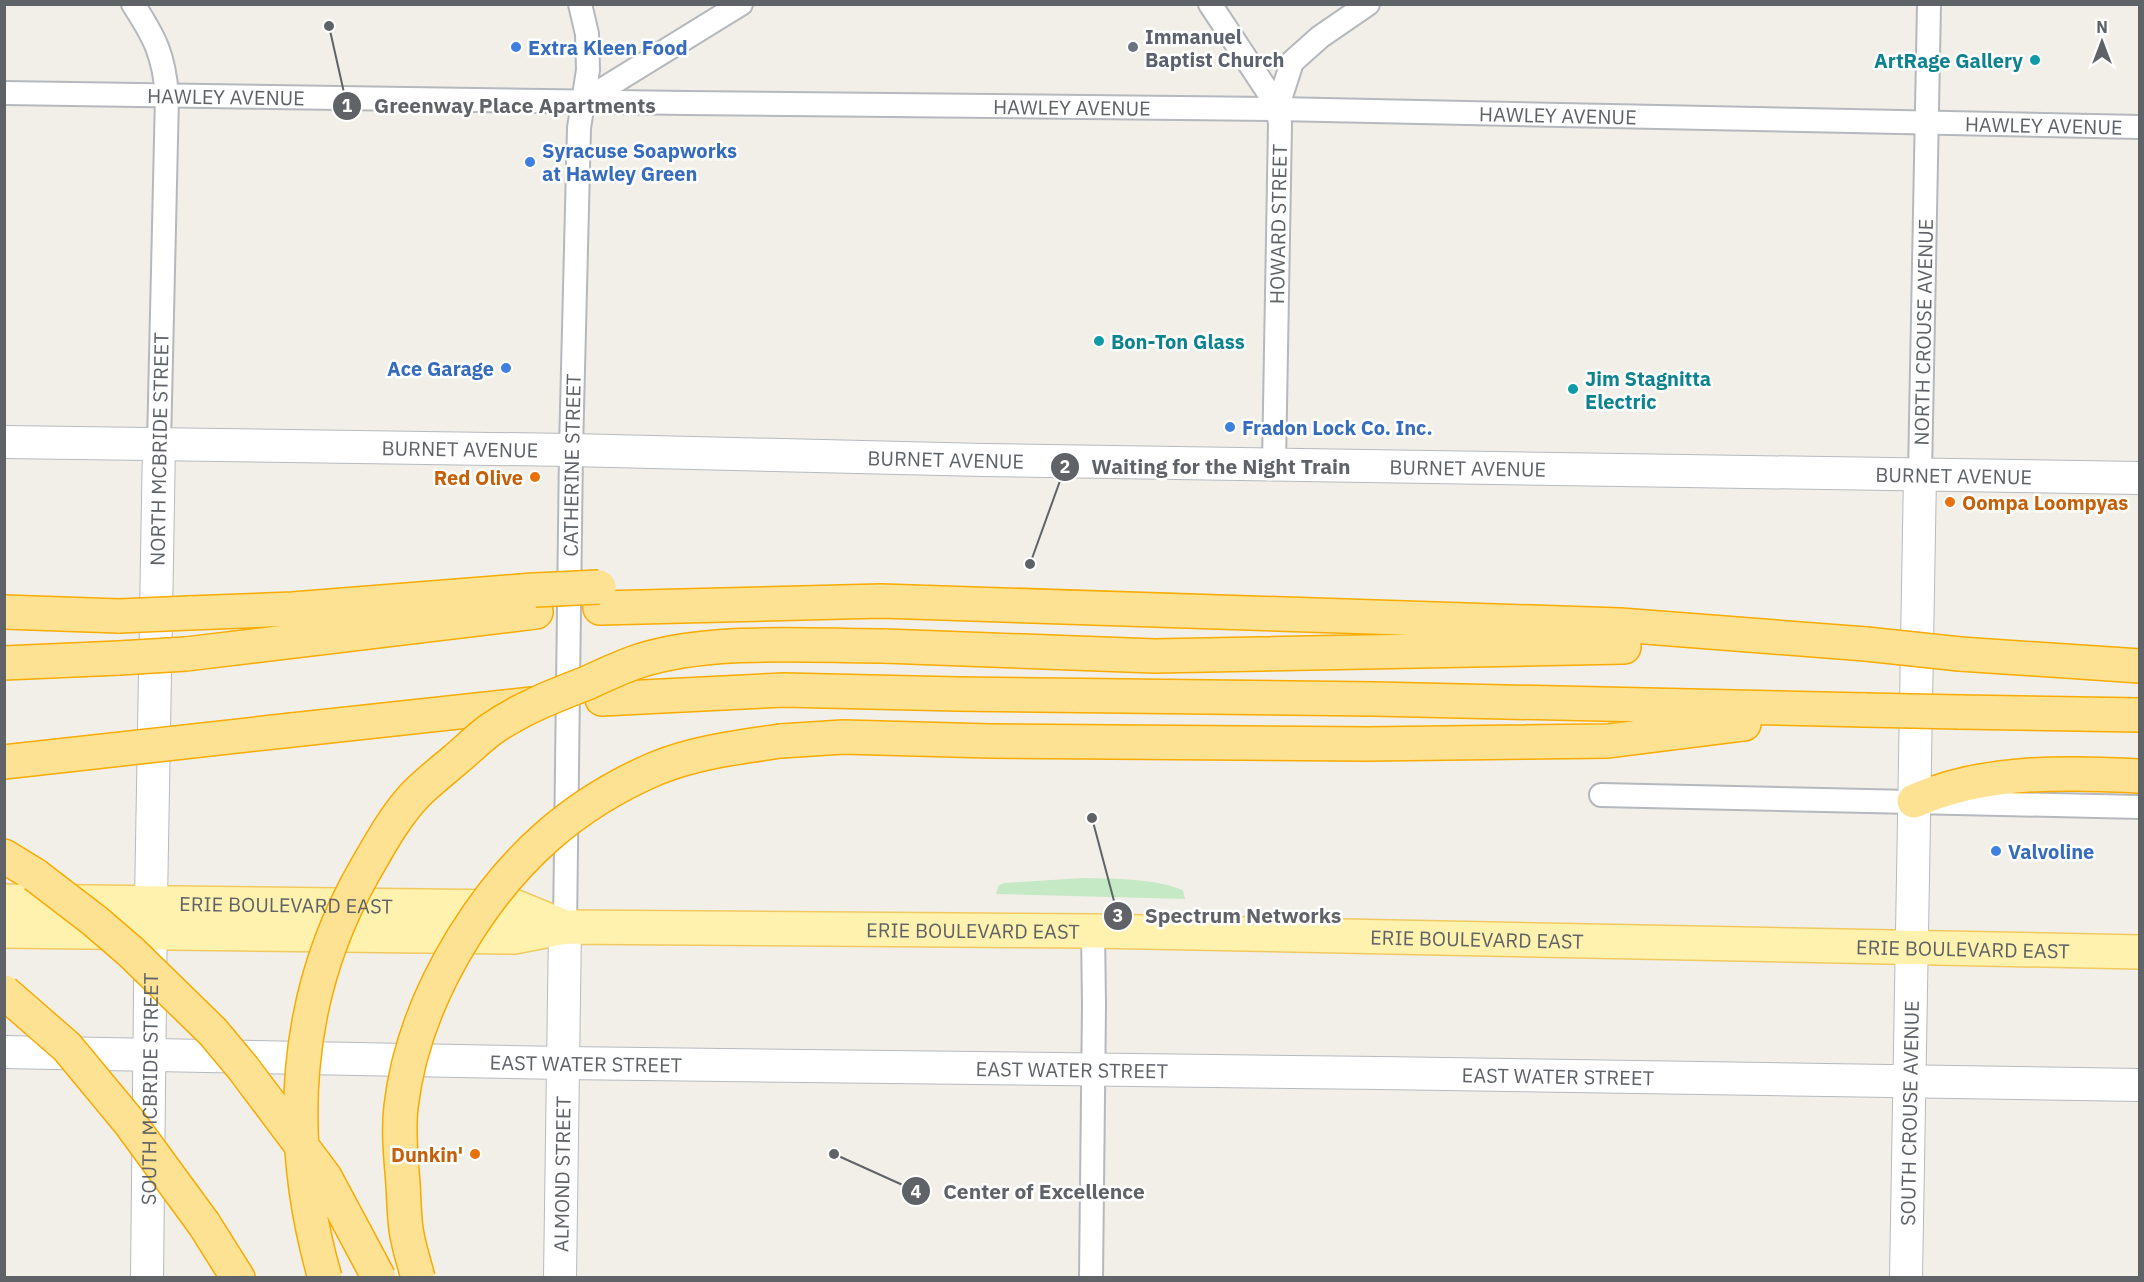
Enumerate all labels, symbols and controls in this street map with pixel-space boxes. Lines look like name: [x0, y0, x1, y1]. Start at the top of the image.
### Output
north arrow: [2072, 12, 2132, 72]
text: N: [2096, 17, 2108, 37]
place label: Immanuel Baptist Church: [1145, 23, 1285, 73]
place label: Extra Kleen Food: [528, 34, 688, 61]
marker: Extra Kleen Food: [509, 40, 523, 54]
marker: Immanuel Baptist Church: [1126, 40, 1140, 54]
place label: ArtRage Gallery: [1874, 47, 2023, 74]
marker: ArtRage Gallery: [2028, 53, 2042, 67]
street label: HAWLEY AVENUE: [147, 82, 305, 111]
callout: Greenway Place Apartments: [332, 86, 668, 125]
text: Greenway Place Apartments: [374, 91, 656, 119]
street label: HAWLEY AVENUE: [993, 93, 1151, 121]
text: 1: [342, 94, 353, 117]
street label: HAWLEY AVENUE: [1479, 100, 1637, 130]
street label: HAWLEY AVENUE: [1965, 110, 2123, 140]
place label: Syracuse Soapworks at Hawley Green: [542, 137, 737, 187]
street label: HOWARD STREET: [1263, 144, 1293, 304]
marker: Syracuse Soapworks at Hawley Green: [523, 155, 537, 169]
street label: NORTH CROUSE AVENUE: [1907, 218, 1938, 446]
place label: Bon-Ton Glass: [1111, 328, 1245, 355]
street label: NORTH MCBRIDE STREET: [143, 332, 175, 566]
marker: Bon-Ton Glass: [1092, 334, 1106, 348]
place label: Ace Garage: [387, 355, 494, 382]
marker: Ace Garage: [499, 361, 513, 375]
place label: Jim Stagnitta Electric: [1585, 365, 1711, 415]
street label: CATHERINE STREET: [556, 373, 586, 557]
marker: Jim Stagnitta Electric: [1566, 382, 1580, 396]
place label: Fradon Lock Co. Inc.: [1242, 414, 1433, 441]
marker: Fradon Lock Co. Inc.: [1223, 420, 1237, 434]
street label: BURNET AVENUE: [381, 434, 538, 463]
street label: BURNET AVENUE: [867, 444, 1024, 474]
callout: Waiting for the Night Train: [1050, 447, 1363, 486]
text: Waiting for the Night Train: [1091, 452, 1351, 480]
street label: BURNET AVENUE: [1389, 453, 1546, 482]
text: 2: [1060, 455, 1070, 478]
street label: BURNET AVENUE: [1875, 460, 2032, 490]
place label: Red Olive: [434, 464, 523, 491]
marker: Red Olive: [528, 470, 542, 484]
place label: Oompa Loompyas: [1962, 489, 2128, 516]
marker: Oompa Loompyas: [1943, 495, 1957, 509]
place label: Valvoline: [2008, 838, 2094, 865]
marker: Valvoline: [1989, 844, 2003, 858]
street label: ERIE BOULEVARD EAST: [179, 890, 393, 919]
callout: Spectrum Networks: [1103, 896, 1354, 935]
text: Spectrum Networks: [1145, 901, 1341, 929]
text: 3: [1113, 904, 1123, 927]
street label: ERIE BOULEVARD EAST: [866, 916, 1080, 944]
street label: ERIE BOULEVARD EAST: [1370, 923, 1584, 954]
street label: ERIE BOULEVARD EAST: [1856, 933, 2070, 964]
street label: SOUTH MCBRIDE STREET: [134, 973, 164, 1205]
street label: SOUTH CROUSE AVENUE: [1893, 1000, 1924, 1226]
street label: EAST WATER STREET: [489, 1048, 682, 1078]
street label: EAST WATER STREET: [975, 1055, 1168, 1084]
street label: EAST WATER STREET: [1461, 1061, 1654, 1091]
street label: ALMOND STREET: [547, 1096, 576, 1252]
place label: Dunkin': [391, 1141, 463, 1168]
marker: Dunkin': [468, 1147, 482, 1161]
callout: Center of Excellence: [901, 1172, 1157, 1211]
text: Center of Excellence: [943, 1177, 1145, 1205]
text: 4: [911, 1180, 922, 1203]

